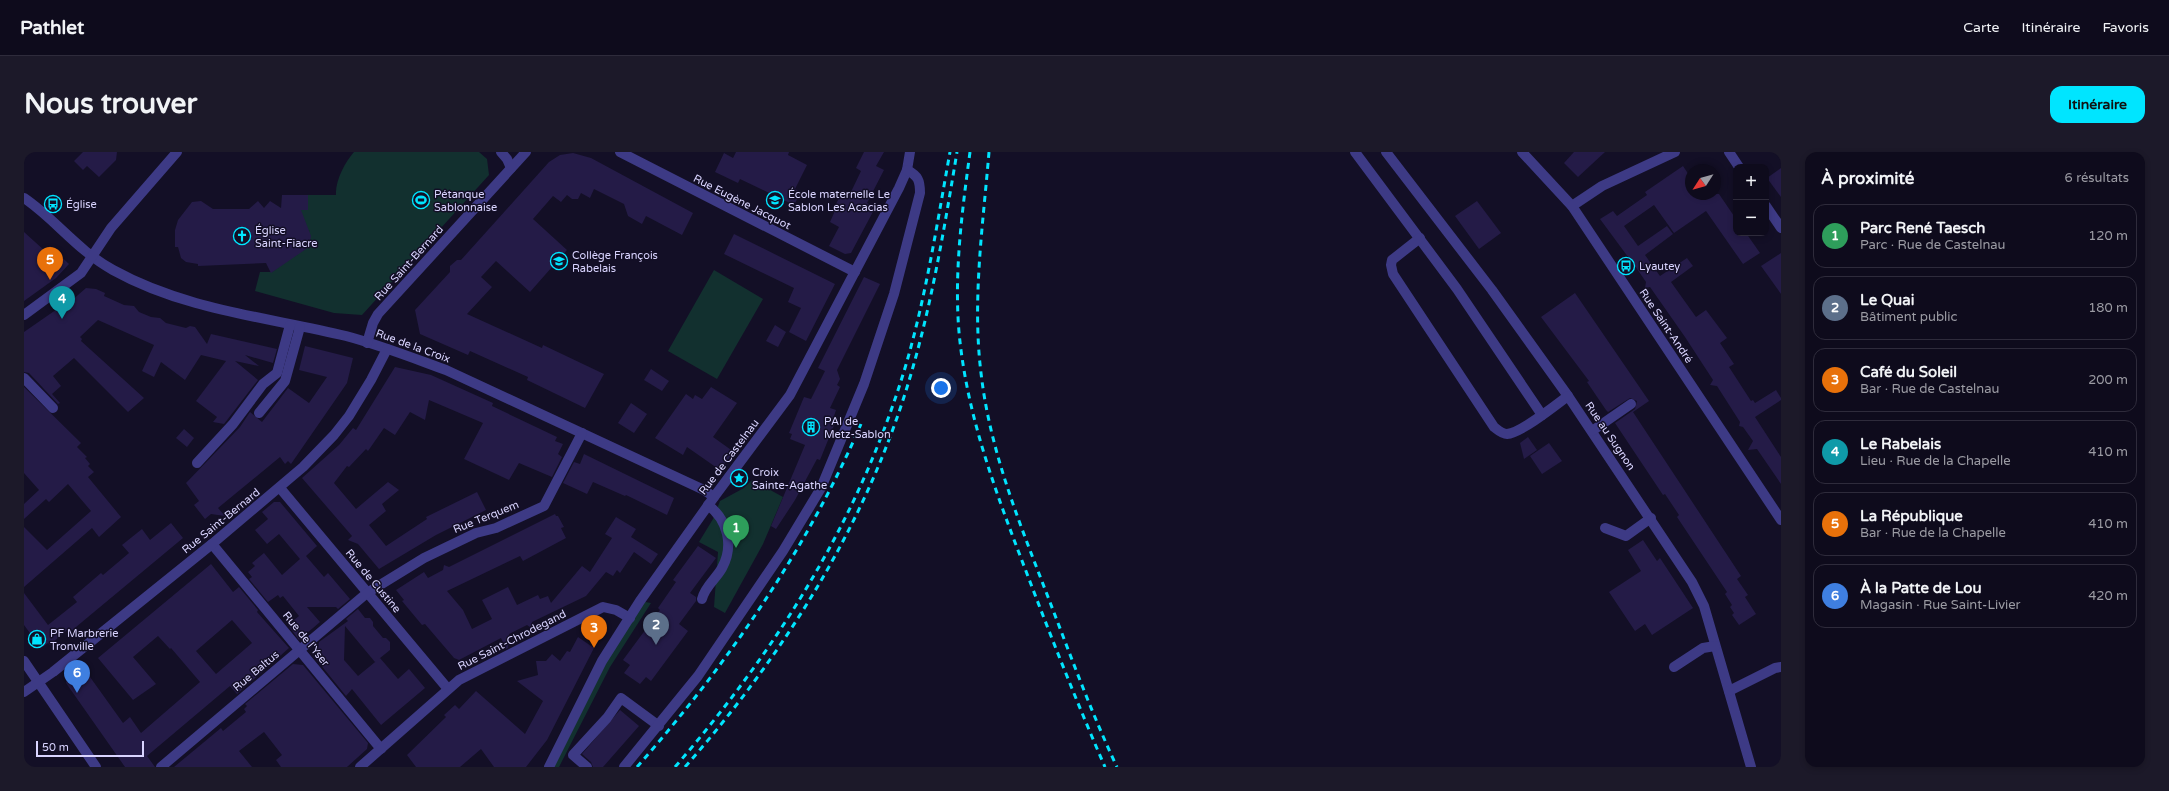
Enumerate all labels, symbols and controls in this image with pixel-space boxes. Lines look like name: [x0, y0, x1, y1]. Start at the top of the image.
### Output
text: Pathlet: [20, 17, 84, 39]
text: Carte: [1963, 19, 1999, 36]
text: Itinéraire: [2021, 19, 2080, 36]
text: Favoris: [2102, 19, 2149, 36]
button: Itinéraire: [2050, 86, 2145, 123]
text: Nous trouver: [24, 87, 197, 121]
north arrow: [1685, 164, 1721, 200]
map controls: [1733, 164, 1769, 236]
button: +: [1733, 164, 1769, 200]
text: À proximité: [1821, 168, 1914, 189]
text: 6 résultats: [2065, 170, 2129, 186]
street label: Rue Eugène Jacquot: [691, 172, 793, 232]
place label: École maternelle Le Sablon Les Acacias: [788, 187, 890, 214]
place label: Pétanque Sablonnaise: [434, 188, 497, 214]
sports icon: Pétanque Sablonnaise: [411, 190, 431, 210]
school or university icon: École maternelle Le Sablon Les Acacias: [765, 190, 785, 210]
bus stop icon: Église: [43, 194, 63, 214]
place label: Église: [66, 197, 97, 211]
button: −: [1733, 200, 1769, 236]
text: Parc René Taesch: [1860, 219, 1985, 237]
place label: Église Saint-Fiacre: [255, 223, 318, 250]
street label: Rue Saint-Bernard: [372, 223, 446, 303]
church icon: Église Saint-Fiacre: [232, 226, 252, 246]
text: 1: [1831, 228, 1839, 244]
text: 120 m: [2088, 228, 2128, 244]
text: Parc · Rue de Castelnau: [1860, 237, 2006, 253]
pin: 5: [37, 247, 63, 280]
place label: Collège François Rabelais: [572, 249, 658, 275]
school or university icon: Collège François Rabelais: [549, 251, 569, 271]
bus stop icon: Lyautey: [1616, 256, 1636, 276]
place label: Lyautey: [1639, 260, 1680, 273]
pin: 4: [49, 286, 75, 319]
street label: Rue Saint-André: [1636, 287, 1696, 365]
text: Le Quai: [1860, 291, 1914, 309]
text: 2: [1831, 300, 1839, 316]
text: 180 m: [2088, 300, 2128, 316]
text: Bâtiment public: [1860, 309, 1958, 325]
street label: Rue de la Croix: [374, 326, 452, 366]
text: Café du Soleil: [1860, 363, 1957, 381]
text: 3: [1831, 372, 1839, 388]
text: 200 m: [2088, 372, 2128, 388]
your location: [931, 378, 951, 398]
text: Bar · Rue de Castelnau: [1860, 381, 1999, 397]
street label: Rue au Sugnon: [1582, 399, 1638, 473]
place label: PAI de Metz-Sablon: [824, 415, 891, 441]
street label: Rue de Castelnau: [696, 417, 762, 497]
building icon: PAI de Metz-Sablon: [801, 417, 821, 437]
text: Le Rabelais: [1860, 435, 1941, 453]
text: 4: [1831, 444, 1839, 460]
text: 410 m: [2088, 444, 2128, 460]
text: Lieu · Rue de la Chapelle: [1860, 453, 2011, 469]
place label: Croix Sainte-Agathe: [752, 466, 827, 492]
place icon: Croix Sainte-Agathe: [729, 468, 749, 488]
street label: Rue Saint-Bernard: [179, 486, 263, 556]
street label: Rue Terquem: [451, 498, 521, 536]
text: La République: [1860, 507, 1963, 525]
pin: 1: [723, 515, 749, 548]
text: 5: [1831, 516, 1839, 532]
text: 410 m: [2088, 516, 2128, 532]
text: Bar · Rue de la Chapelle: [1860, 525, 2006, 541]
street label: Rue de Custine: [343, 547, 403, 615]
text: À la Patte de Lou: [1860, 579, 1982, 597]
text: 6: [1831, 588, 1839, 604]
text: 420 m: [2088, 588, 2128, 604]
text: Magasin · Rue Saint-Livier: [1860, 597, 2021, 613]
street label: Rue Saint-Chrodegand: [456, 607, 568, 673]
street label: Rue de l'Yser: [280, 609, 333, 670]
pin: 2: [643, 612, 669, 645]
pin: 3: [581, 615, 607, 648]
place label: PF Marbrerie Tronville: [50, 627, 118, 653]
shop icon: PF Marbrerie Tronville: [27, 629, 47, 649]
street label: Rue Baltus: [230, 648, 282, 694]
pin: 6: [64, 660, 90, 693]
scale bar: [36, 739, 144, 758]
text: 50 m: [42, 741, 69, 754]

